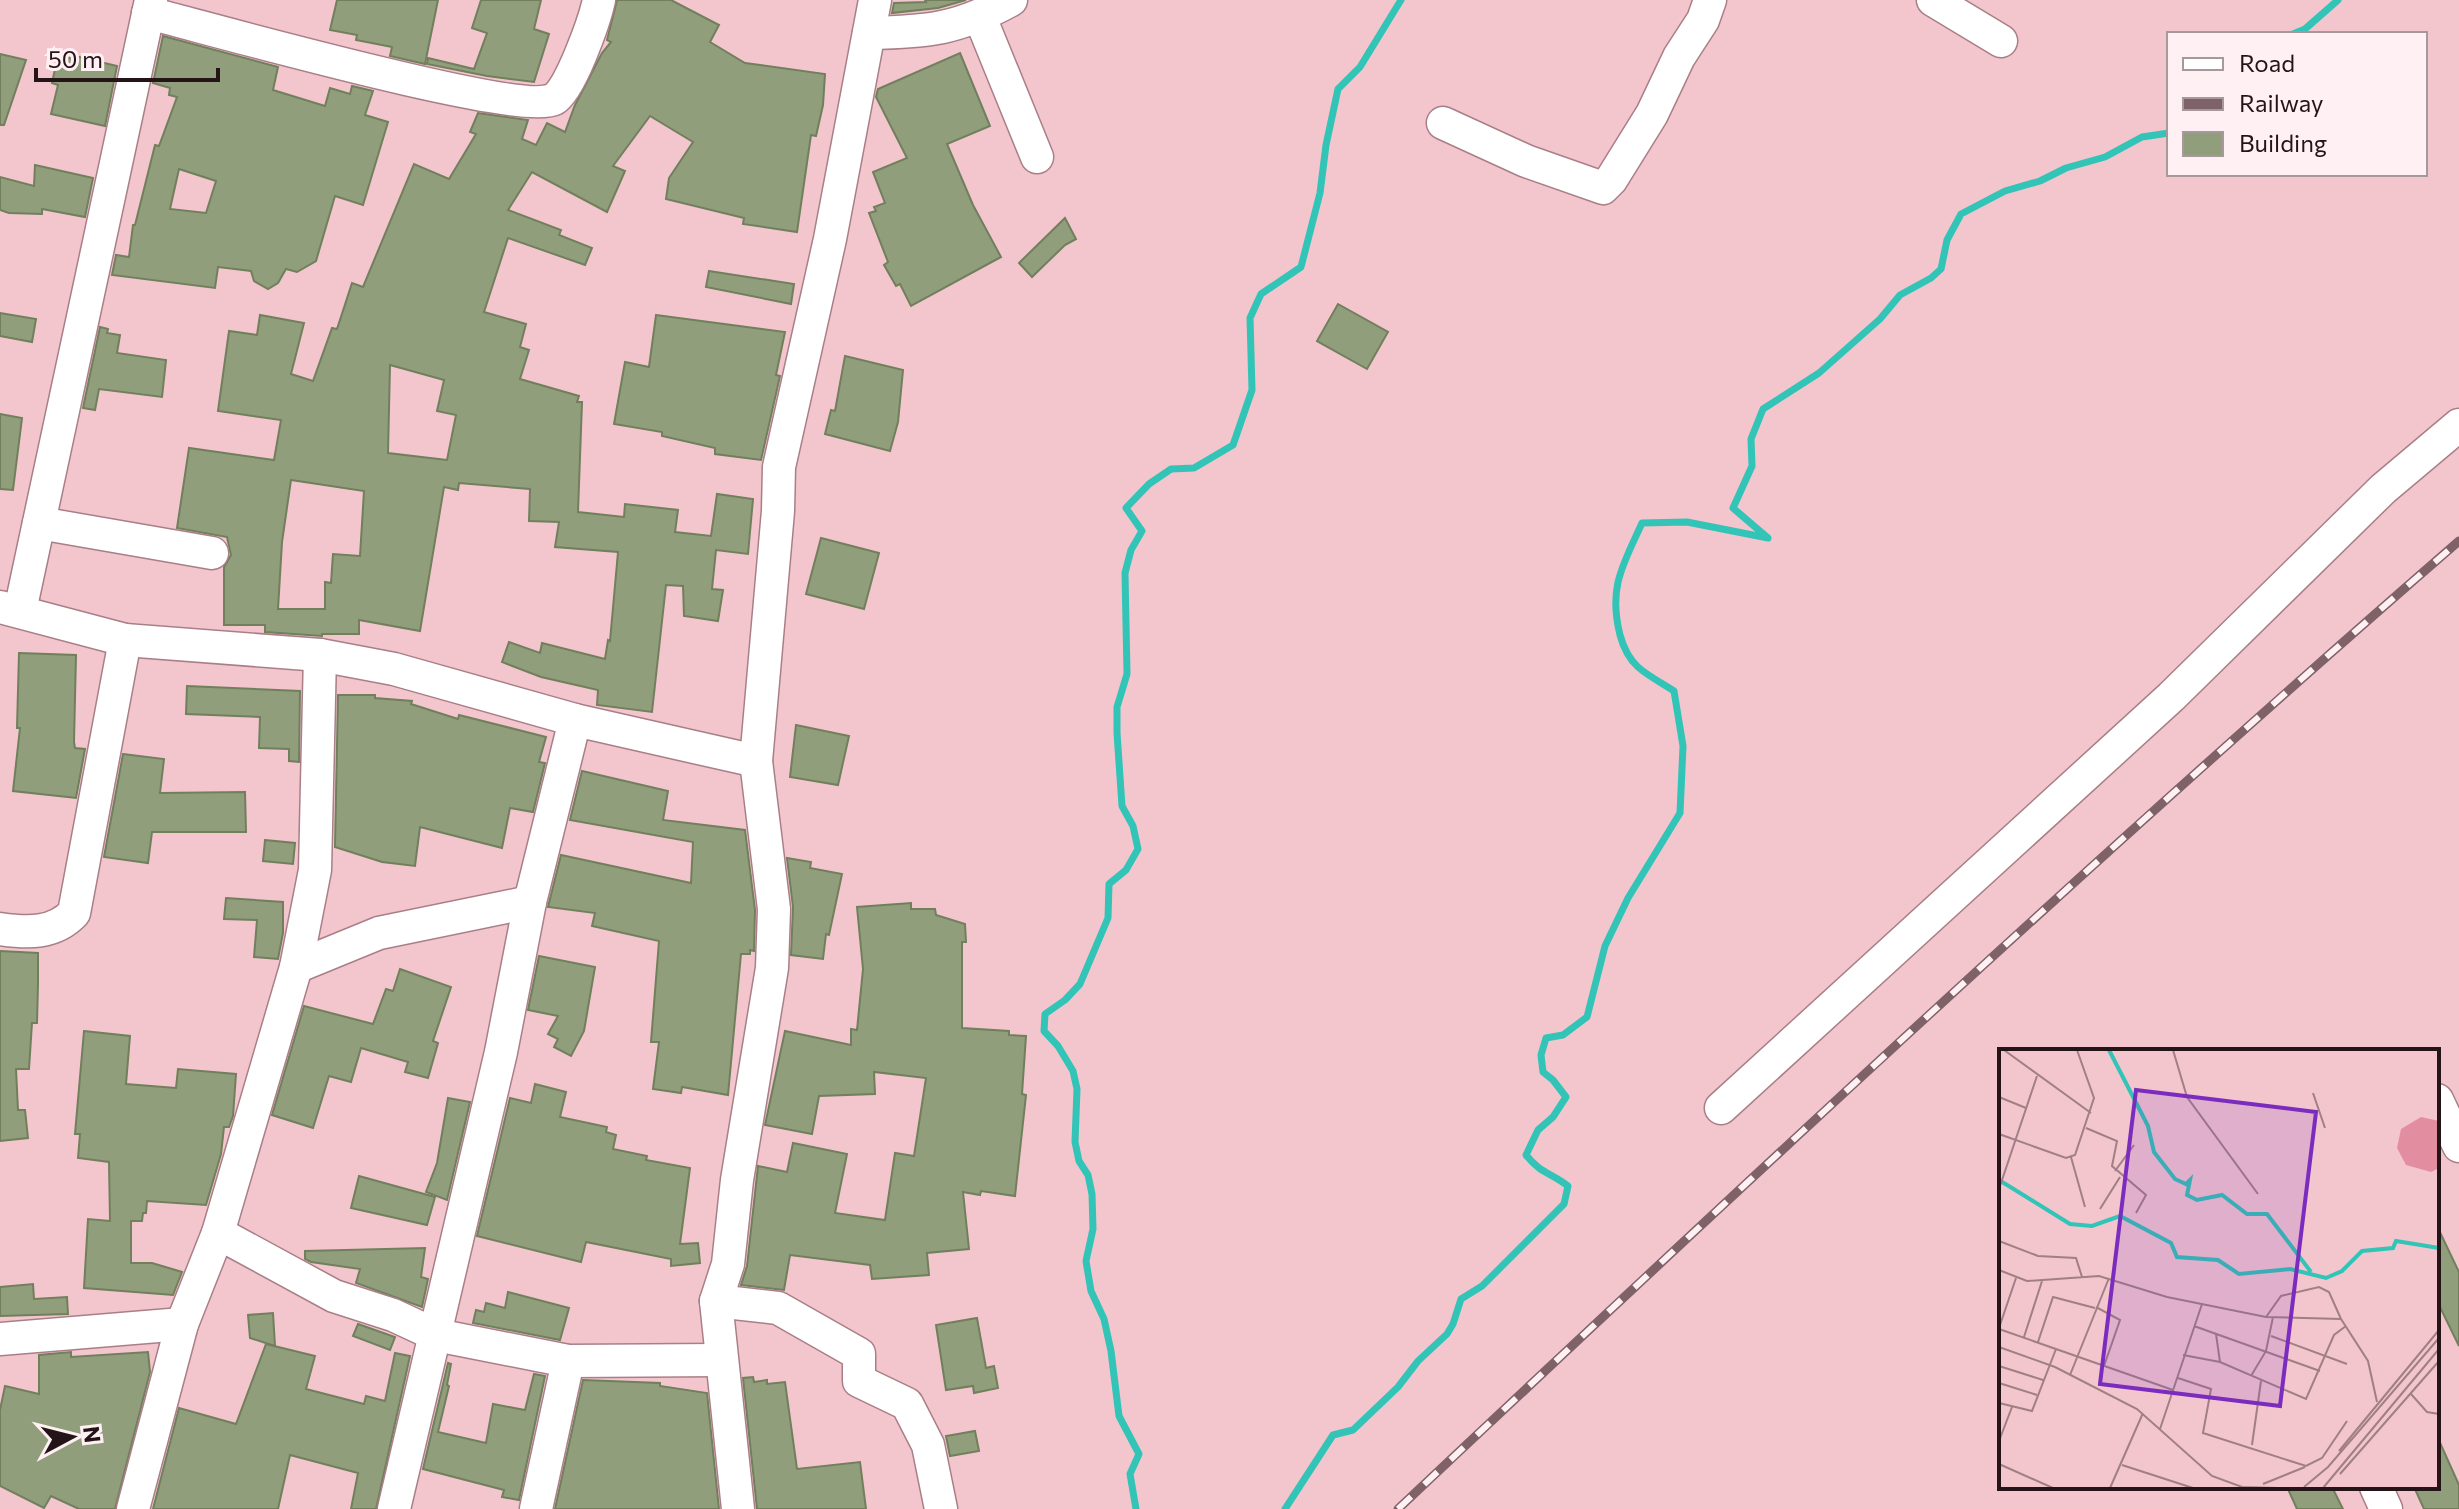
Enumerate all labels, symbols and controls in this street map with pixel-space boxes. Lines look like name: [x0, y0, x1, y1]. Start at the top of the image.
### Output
scale bar: [36, 32, 218, 82]
legend: [2167, 32, 2427, 176]
text: 50 m: [48, 44, 103, 73]
text: Road: [2239, 48, 2295, 77]
text: Railway: [2239, 88, 2324, 117]
text: Building: [2239, 128, 2327, 157]
inset map: [1999, 1049, 2439, 1489]
north arrow: [32, 1397, 112, 1477]
text: N: [78, 1425, 107, 1444]

